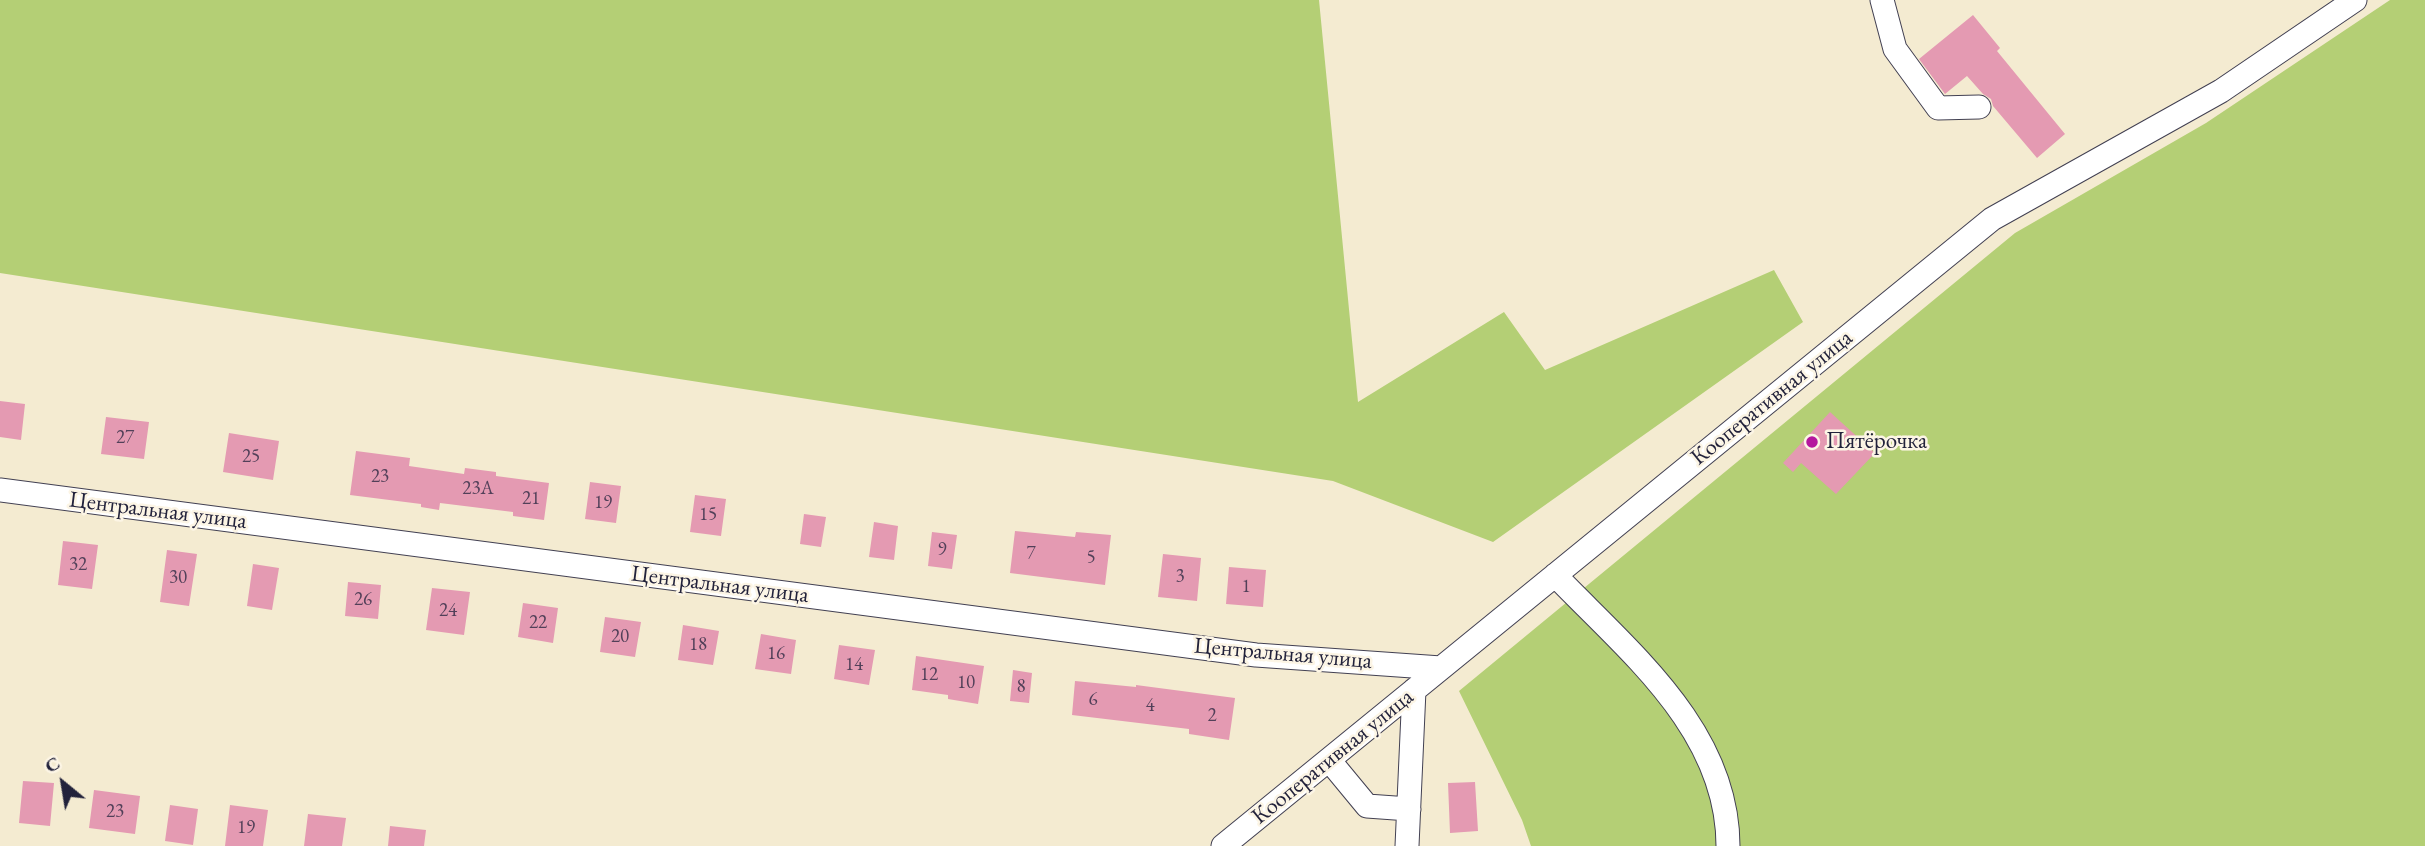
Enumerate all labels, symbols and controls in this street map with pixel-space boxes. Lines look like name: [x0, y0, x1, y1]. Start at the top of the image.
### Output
street label: Кооперативная улица: [1686, 324, 1858, 472]
house number: 27: [116, 427, 134, 449]
place label: Пятёрочка: [1826, 428, 1927, 456]
marker: Пятёрочка: [1804, 434, 1820, 450]
house number: 25: [242, 446, 260, 468]
house number: 23: [371, 466, 389, 488]
house number: 23А: [462, 478, 494, 500]
street label: Центральная улица: [68, 486, 248, 536]
house number: 21: [522, 488, 540, 510]
house number: 19: [594, 492, 612, 514]
house number: 15: [699, 504, 717, 526]
house number: 9: [937, 539, 947, 561]
house number: 7: [1026, 543, 1036, 565]
house number: 5: [1086, 547, 1096, 569]
house number: 32: [69, 554, 87, 576]
street label: Центральная улица: [630, 560, 810, 610]
house number: 3: [1175, 566, 1185, 588]
house number: 30: [169, 567, 187, 589]
house number: 1: [1241, 576, 1251, 598]
house number: 26: [354, 589, 372, 611]
house number: 24: [439, 600, 457, 622]
house number: 22: [529, 612, 547, 634]
house number: 20: [611, 626, 629, 648]
street label: Центральная улица: [1193, 632, 1373, 676]
house number: 18: [689, 634, 707, 656]
house number: 16: [767, 643, 785, 665]
house number: 14: [845, 654, 863, 676]
house number: 12: [920, 664, 938, 686]
house number: 10: [957, 672, 975, 694]
house number: 8: [1016, 676, 1026, 698]
street label: Кооперативная улица: [1247, 683, 1419, 831]
house number: 6: [1088, 689, 1098, 711]
house number: 4: [1145, 695, 1155, 717]
house number: 2: [1207, 705, 1217, 727]
north arrow: [28, 748, 98, 818]
text: С: [40, 750, 64, 779]
house number: 23: [106, 801, 124, 823]
house number: 19: [237, 817, 255, 839]

